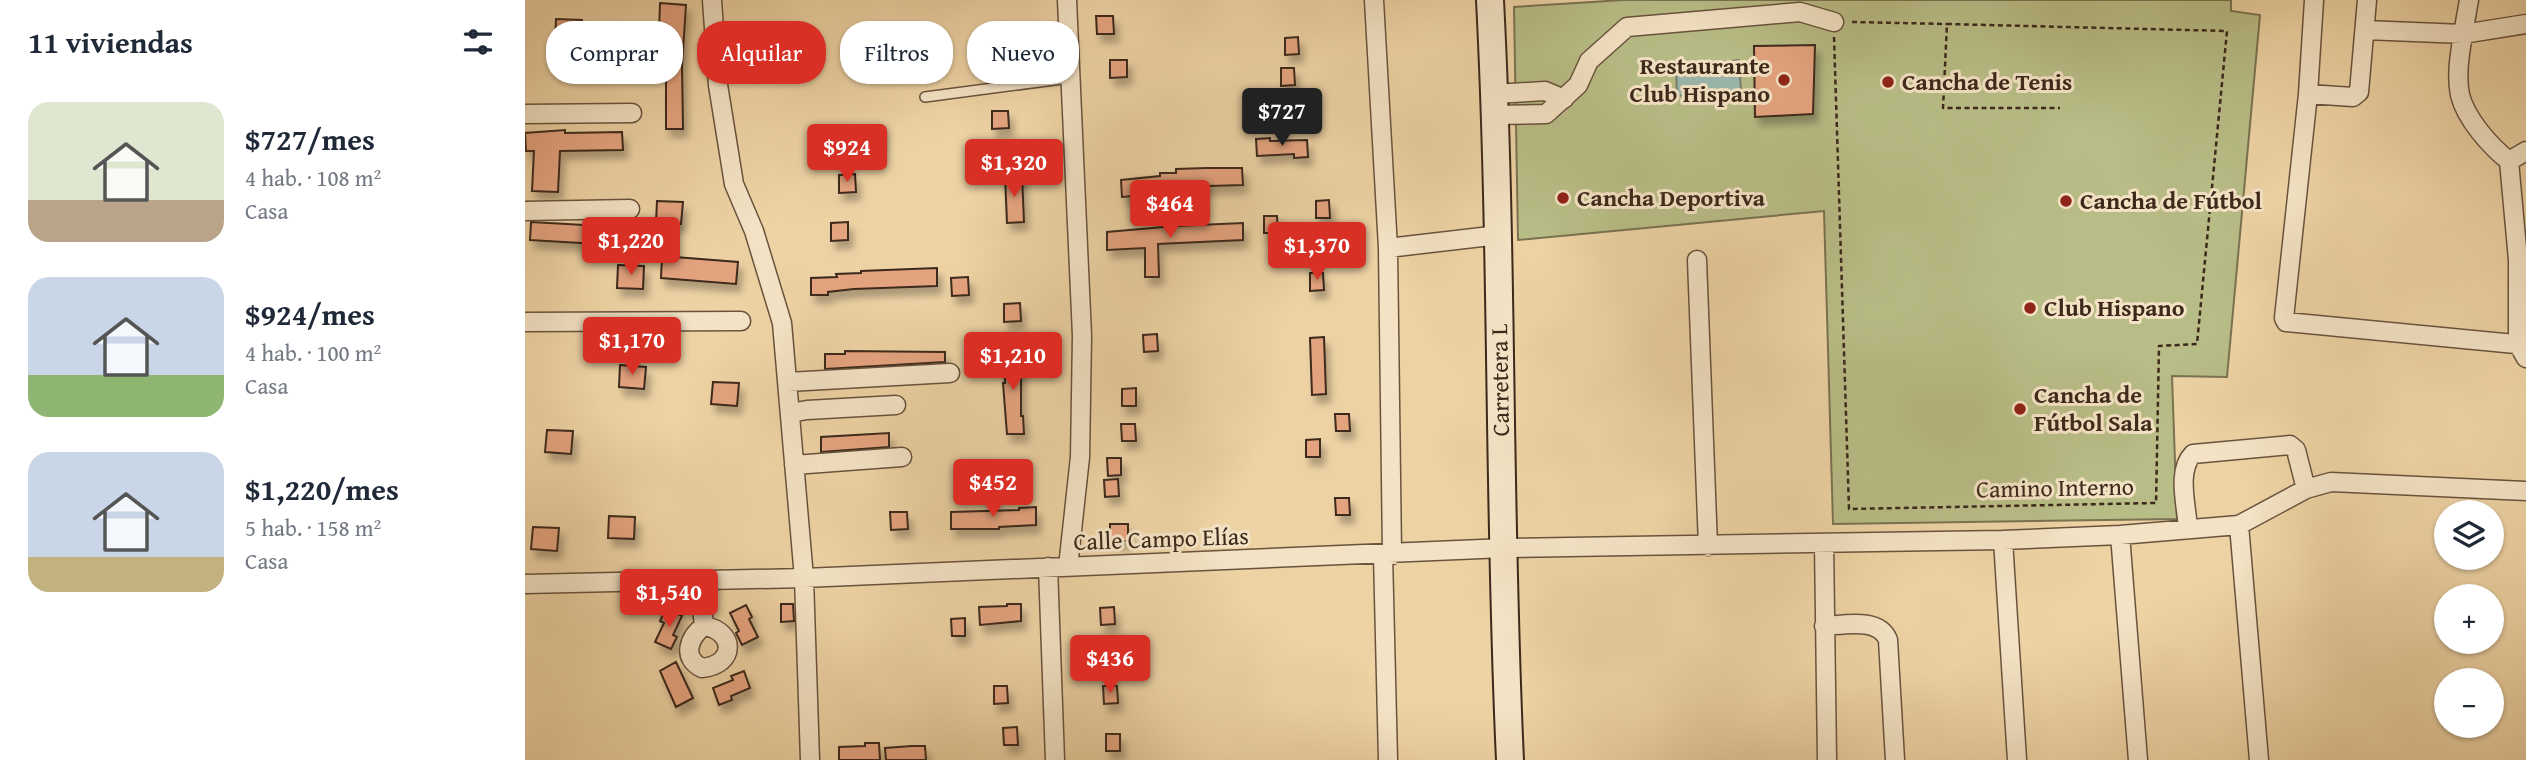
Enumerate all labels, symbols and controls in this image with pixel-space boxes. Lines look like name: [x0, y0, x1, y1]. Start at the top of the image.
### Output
text: 11 viviendas: [28, 20, 193, 64]
chip: Comprar: [546, 21, 683, 84]
chip: Alquilar: [697, 21, 826, 84]
chip: Filtros: [840, 21, 953, 84]
chip: Nuevo: [967, 21, 1079, 84]
icon: filters: [459, 23, 497, 61]
place label: Restaurante Club Hispano: [1630, 48, 1770, 111]
place label: Cancha de Tenis: [1902, 64, 2072, 99]
marker: Restaurante Club Hispano: [1776, 72, 1792, 88]
marker: Cancha de Tenis: [1880, 74, 1896, 90]
pin: $727: [1241, 88, 1323, 148]
text: $727: [1258, 94, 1306, 127]
text: $727/mes: [245, 117, 375, 161]
pin: $924: [806, 124, 888, 184]
icon: home: [84, 130, 168, 214]
text: $924: [823, 130, 871, 163]
pin: $1,320: [957, 140, 1071, 199]
text: $1,320: [981, 145, 1047, 178]
text: 4 hab. · 108 m²: [245, 161, 381, 194]
pin: $464: [1129, 180, 1211, 240]
place label: Cancha Deportiva: [1577, 180, 1766, 215]
place label: Cancha de Fútbol: [2080, 183, 2263, 218]
text: $464: [1146, 186, 1194, 219]
marker: Cancha Deportiva: [1555, 190, 1571, 206]
marker: Cancha de Fútbol: [2058, 193, 2074, 209]
text: Casa: [245, 194, 288, 227]
pin: $1,220: [574, 218, 688, 277]
pin: $1,370: [1260, 222, 1374, 282]
text: $1,220: [598, 223, 664, 256]
text: $1,370: [1284, 228, 1350, 261]
place label: Club Hispano: [2044, 290, 2185, 325]
text: $924/mes: [245, 292, 375, 336]
marker: Club Hispano: [2022, 300, 2038, 316]
icon: home: [84, 305, 168, 389]
pin: $1,170: [575, 318, 689, 377]
text: $1,170: [599, 323, 665, 356]
street label: Carretera L: [1481, 323, 1518, 437]
pin: $1,210: [956, 332, 1070, 392]
text: 4 hab. · 100 m²: [245, 336, 381, 369]
text: $1,210: [980, 338, 1046, 371]
text: Casa: [245, 369, 288, 402]
place label: Cancha de Fútbol Sala: [2034, 377, 2153, 440]
marker: Cancha de Fútbol Sala: [2012, 401, 2028, 417]
pin: $452: [952, 460, 1034, 519]
text: $452: [969, 465, 1017, 498]
text: $1,220/mes: [245, 467, 399, 511]
street label: Camino Interno: [1976, 469, 2134, 506]
icon: home: [84, 480, 168, 564]
map controls: [2434, 500, 2504, 738]
button: layers: [2434, 500, 2504, 570]
text: 5 hab. · 158 m²: [245, 511, 381, 544]
street label: Calle Campo Elías: [1073, 518, 1249, 559]
text: Casa: [245, 544, 288, 577]
pin: $1,540: [612, 570, 726, 629]
text: $1,540: [636, 575, 702, 608]
button: +: [2434, 584, 2504, 654]
pin: $436: [1069, 636, 1151, 695]
text: $436: [1086, 641, 1134, 674]
button: −: [2434, 668, 2504, 738]

